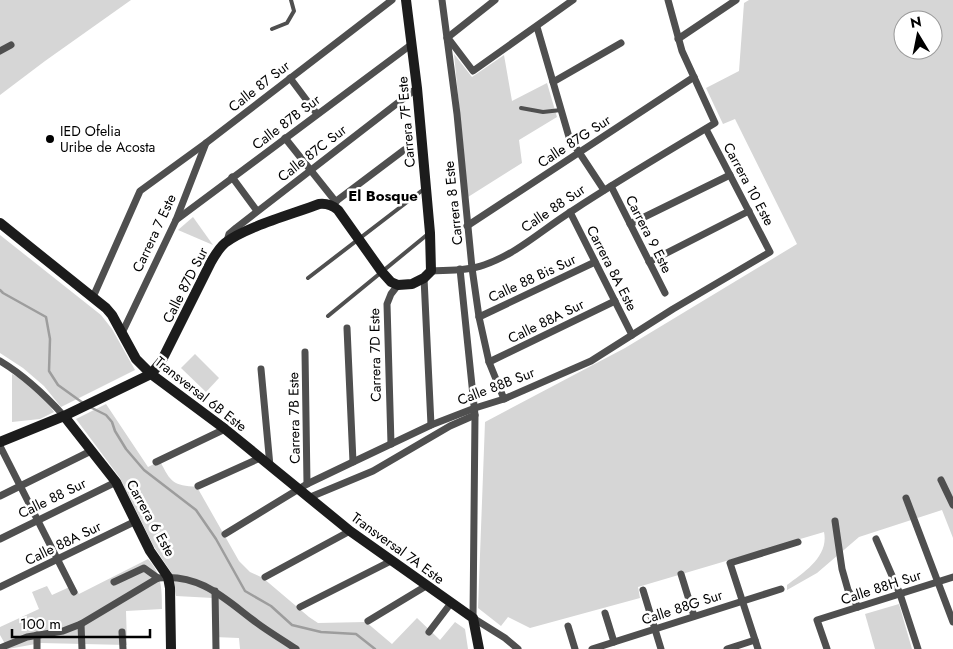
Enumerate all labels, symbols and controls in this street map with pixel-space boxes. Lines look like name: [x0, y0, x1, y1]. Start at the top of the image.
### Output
north arrow: [893, 10, 943, 60]
text: N: [909, 11, 923, 33]
street label: Calle 87 Sur: [224, 56, 294, 116]
street label: Carrera 7F Este: [392, 76, 420, 168]
street label: Calle 87B Sur: [248, 90, 324, 154]
street label: Calle 87G Sur: [533, 110, 615, 172]
street label: Calle 87C Sur: [273, 120, 351, 186]
place label: IED Ofelia Uribe de Acosta: [60, 121, 155, 157]
marker: IED Ofelia Uribe de Acosta: [44, 133, 56, 145]
street label: Carrera 10 Este: [719, 139, 779, 229]
street label: Carrera 8 Este: [439, 160, 467, 246]
street label: Calle 88 Sur: [517, 179, 589, 237]
district label: El Bosque: [348, 185, 418, 207]
street label: Carrera 7 Este: [127, 191, 181, 275]
street label: Carrera 9 Este: [621, 192, 677, 276]
street label: Carrera 8A Este: [582, 222, 642, 314]
street label: Calle 87D Sur: [157, 244, 213, 326]
street label: Calle 88 Bis Sur: [485, 249, 579, 307]
street label: Calle 88A Sur: [505, 294, 588, 348]
street label: Carrera 7D Este: [364, 308, 386, 402]
street label: Transversal 6B Este: [151, 352, 251, 436]
street label: Calle 88B Sur: [454, 362, 538, 410]
street label: Carrera 7B Este: [283, 372, 305, 464]
street label: Calle 88 Sur: [15, 473, 90, 523]
street label: Carrera 6 Este: [122, 476, 180, 560]
street label: Transversal 7A Este: [347, 507, 449, 589]
street label: Calle 88A Sur: [22, 516, 105, 570]
street label: Calle 88H Sur: [838, 565, 924, 609]
street label: Calle 88G Sur: [639, 584, 725, 630]
scale bar: [12, 606, 150, 638]
text: 100 m: [20, 613, 61, 635]

